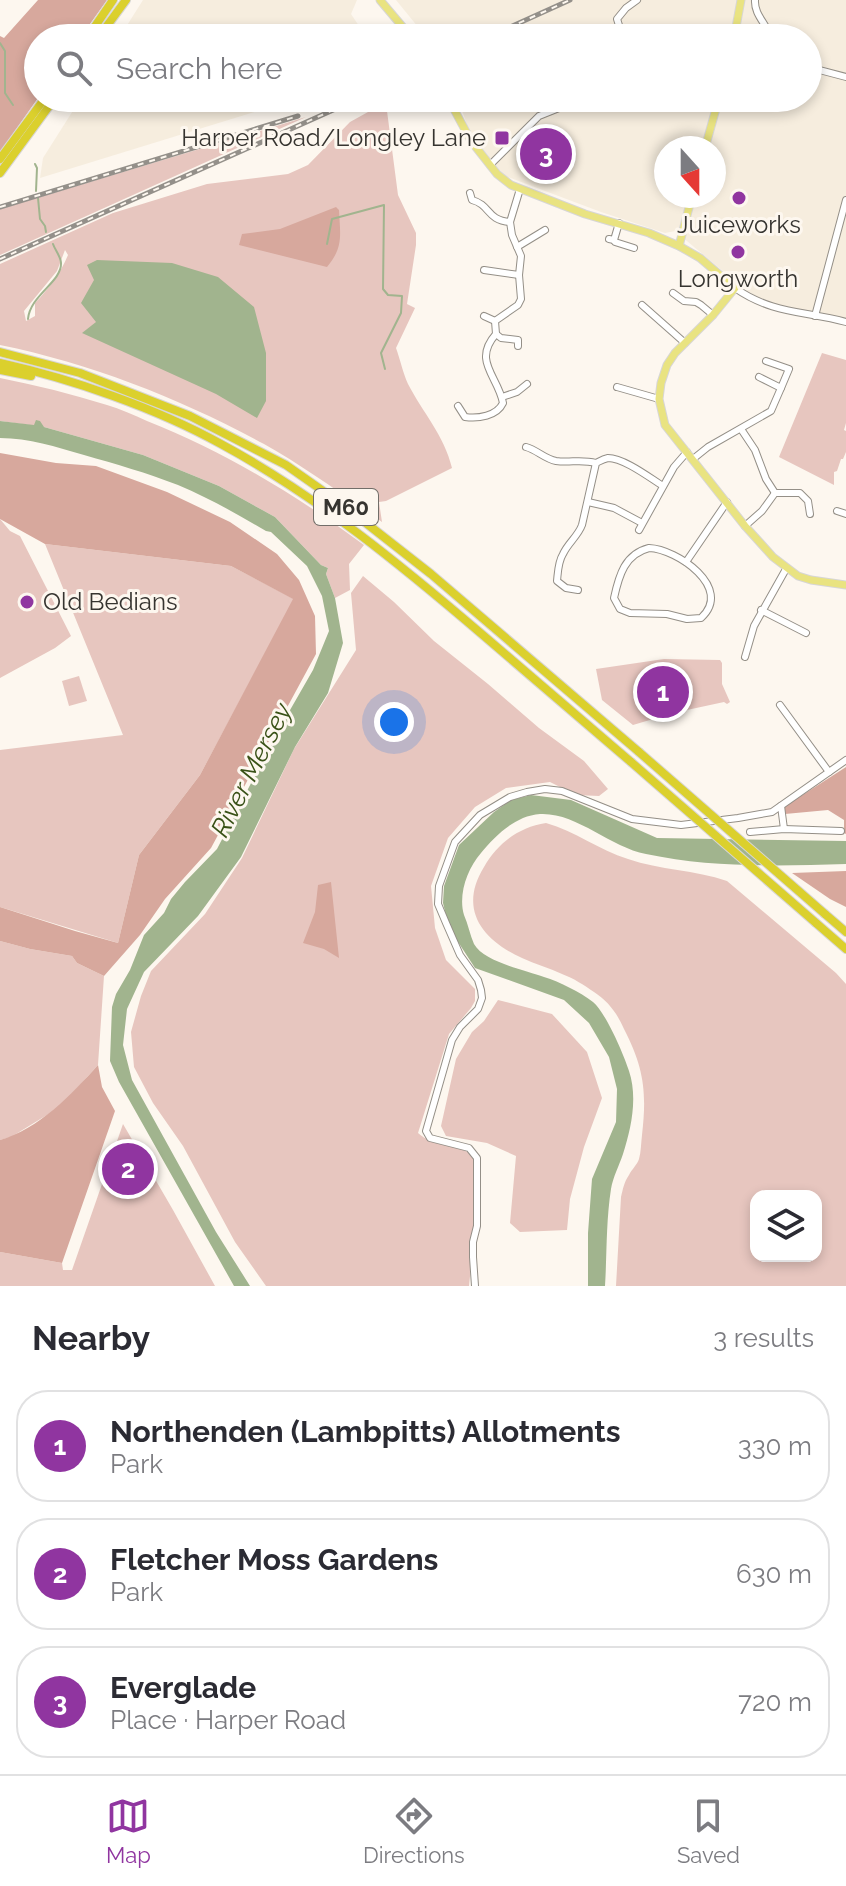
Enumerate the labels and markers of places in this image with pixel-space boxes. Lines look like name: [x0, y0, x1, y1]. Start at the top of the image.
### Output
place label: Harper Road/Longley Lane: [181, 123, 486, 152]
pin: 3: [520, 124, 572, 184]
marker: Harper Road/Longley Lane: [493, 129, 511, 147]
marker: Juiceworks: [730, 189, 748, 207]
place label: Juiceworks: [677, 210, 801, 239]
marker: Longworth: [729, 243, 747, 261]
place label: Longworth: [678, 264, 798, 293]
place label: Old Bedians: [43, 587, 178, 616]
marker: Old Bedians: [18, 593, 36, 611]
pin: 1: [637, 662, 689, 722]
pin: 2: [102, 1139, 154, 1199]

